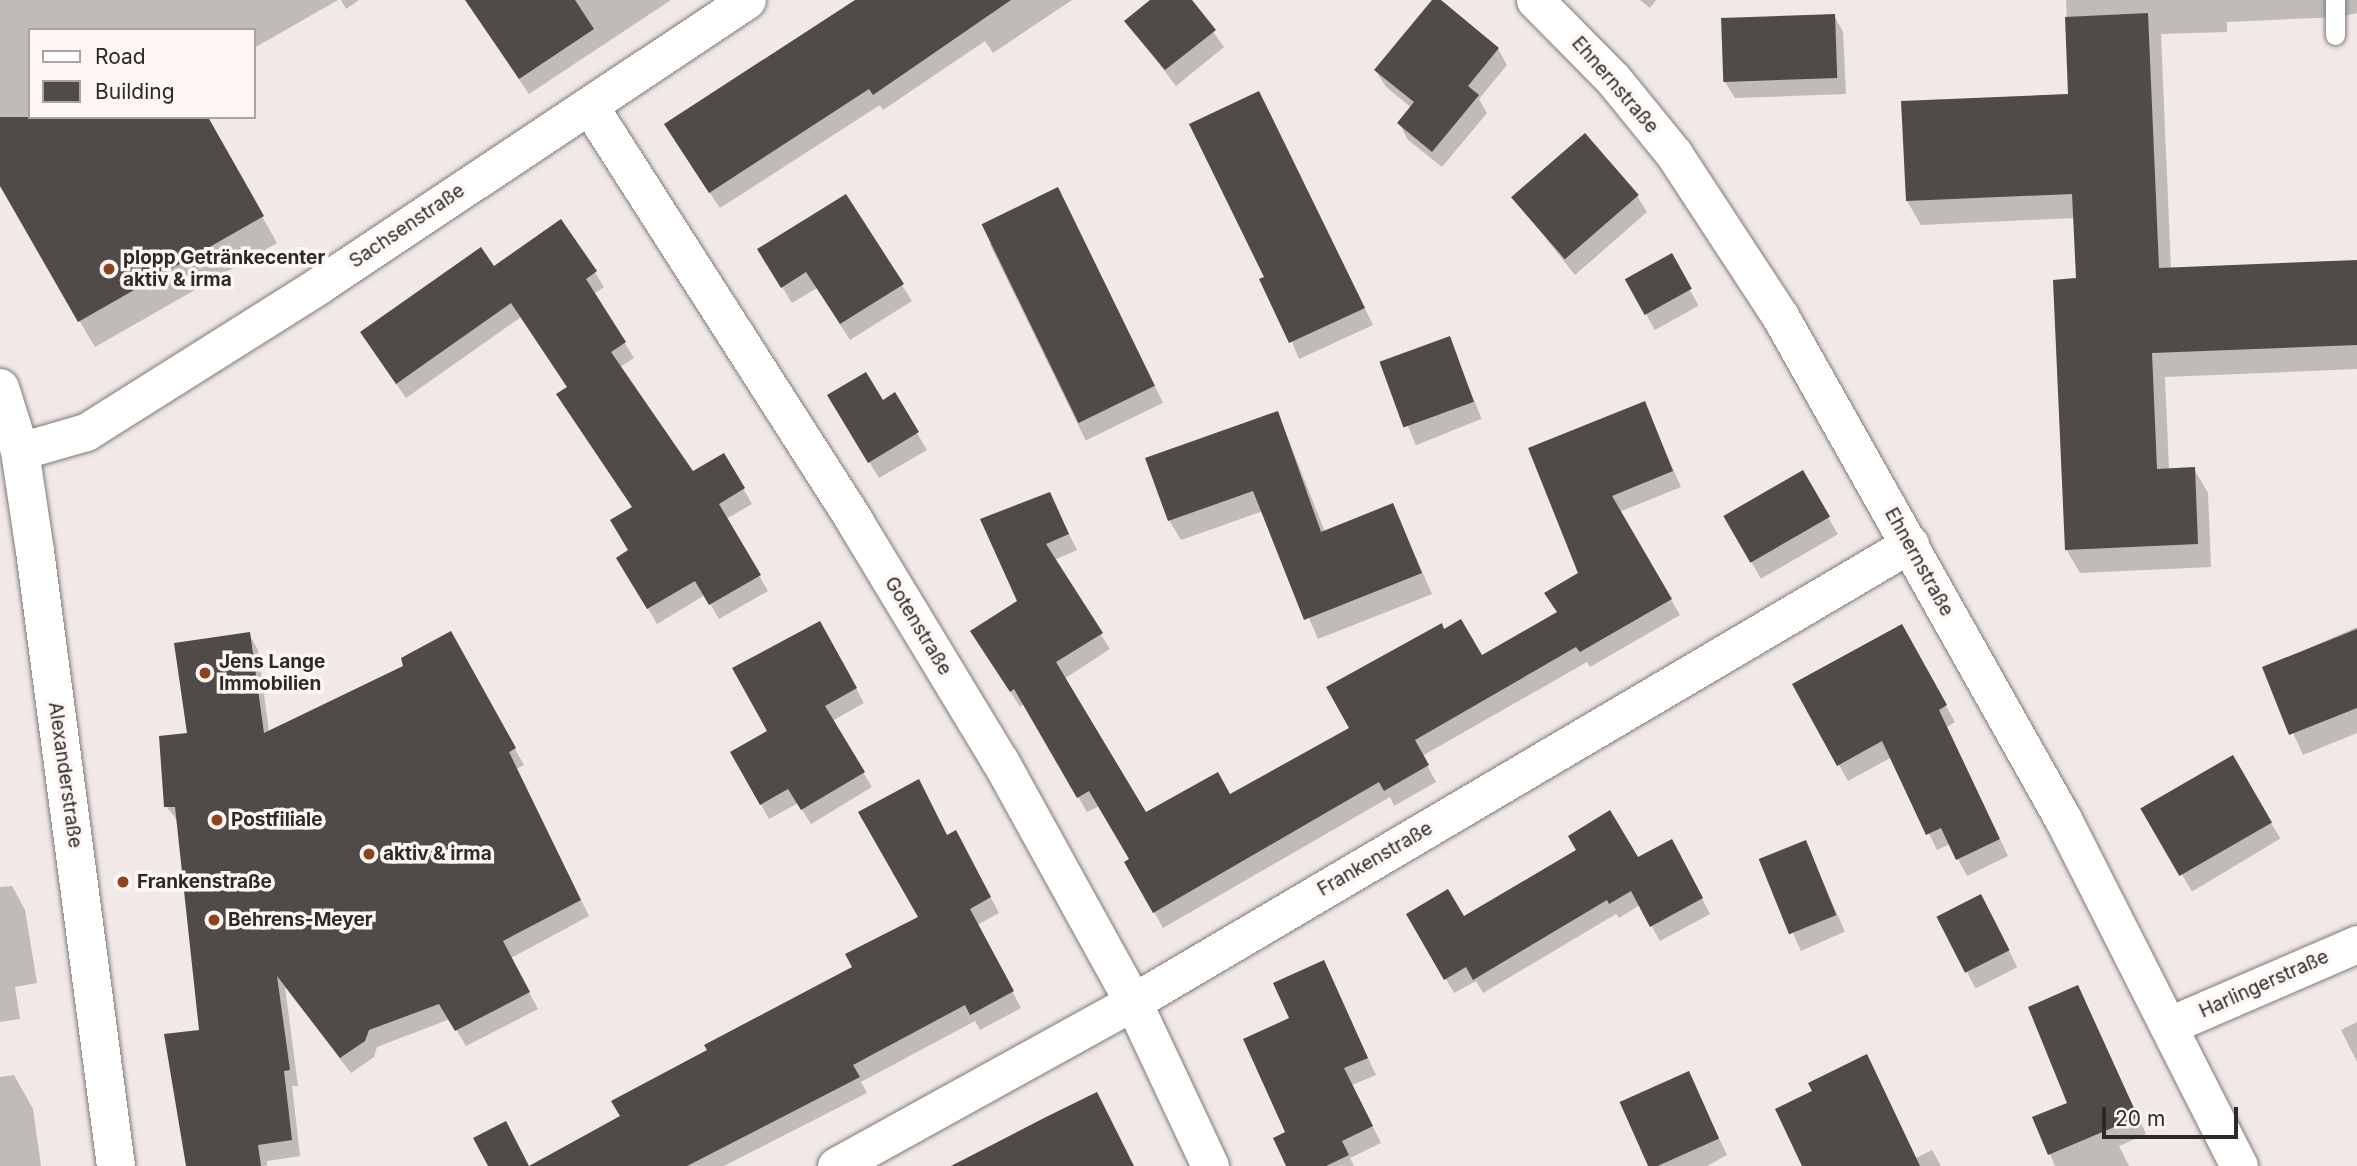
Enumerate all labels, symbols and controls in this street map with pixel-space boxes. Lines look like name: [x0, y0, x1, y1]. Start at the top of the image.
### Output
legend: [28, 28, 256, 119]
street label: Ehnernstraße: [1567, 32, 1663, 138]
text: Road: [95, 44, 146, 69]
text: Building: [95, 79, 175, 104]
street label: Sachsenstraße: [345, 179, 469, 273]
place label: plopp Getränkecenter aktiv & irma: [123, 247, 325, 291]
marker: plopp Getränkecenter aktiv & irma: [101, 261, 117, 277]
street label: Ehnernstraße: [1880, 504, 1958, 620]
street label: Gotenstraße: [880, 573, 956, 679]
place label: Jens Lange Immobilien: [219, 651, 325, 695]
marker: Jens Lange Immobilien: [197, 665, 213, 681]
street label: Alexanderstraße: [43, 700, 87, 850]
place label: Postfiliale: [231, 809, 322, 831]
marker: Postfiliale: [209, 812, 225, 828]
street label: Frankenstraße: [1314, 817, 1436, 901]
place label: aktiv & irma: [383, 843, 492, 865]
marker: aktiv & irma: [361, 846, 377, 862]
place label: Frankenstraße: [137, 871, 272, 893]
marker: Frankenstraße: [115, 874, 131, 890]
place label: Behrens-Meyer: [228, 909, 372, 931]
marker: Behrens-Meyer: [206, 912, 222, 928]
street label: Harlingerstraße: [2196, 945, 2332, 1023]
scale bar: [2105, 1092, 2242, 1136]
text: 20 m: [2115, 1106, 2165, 1131]

